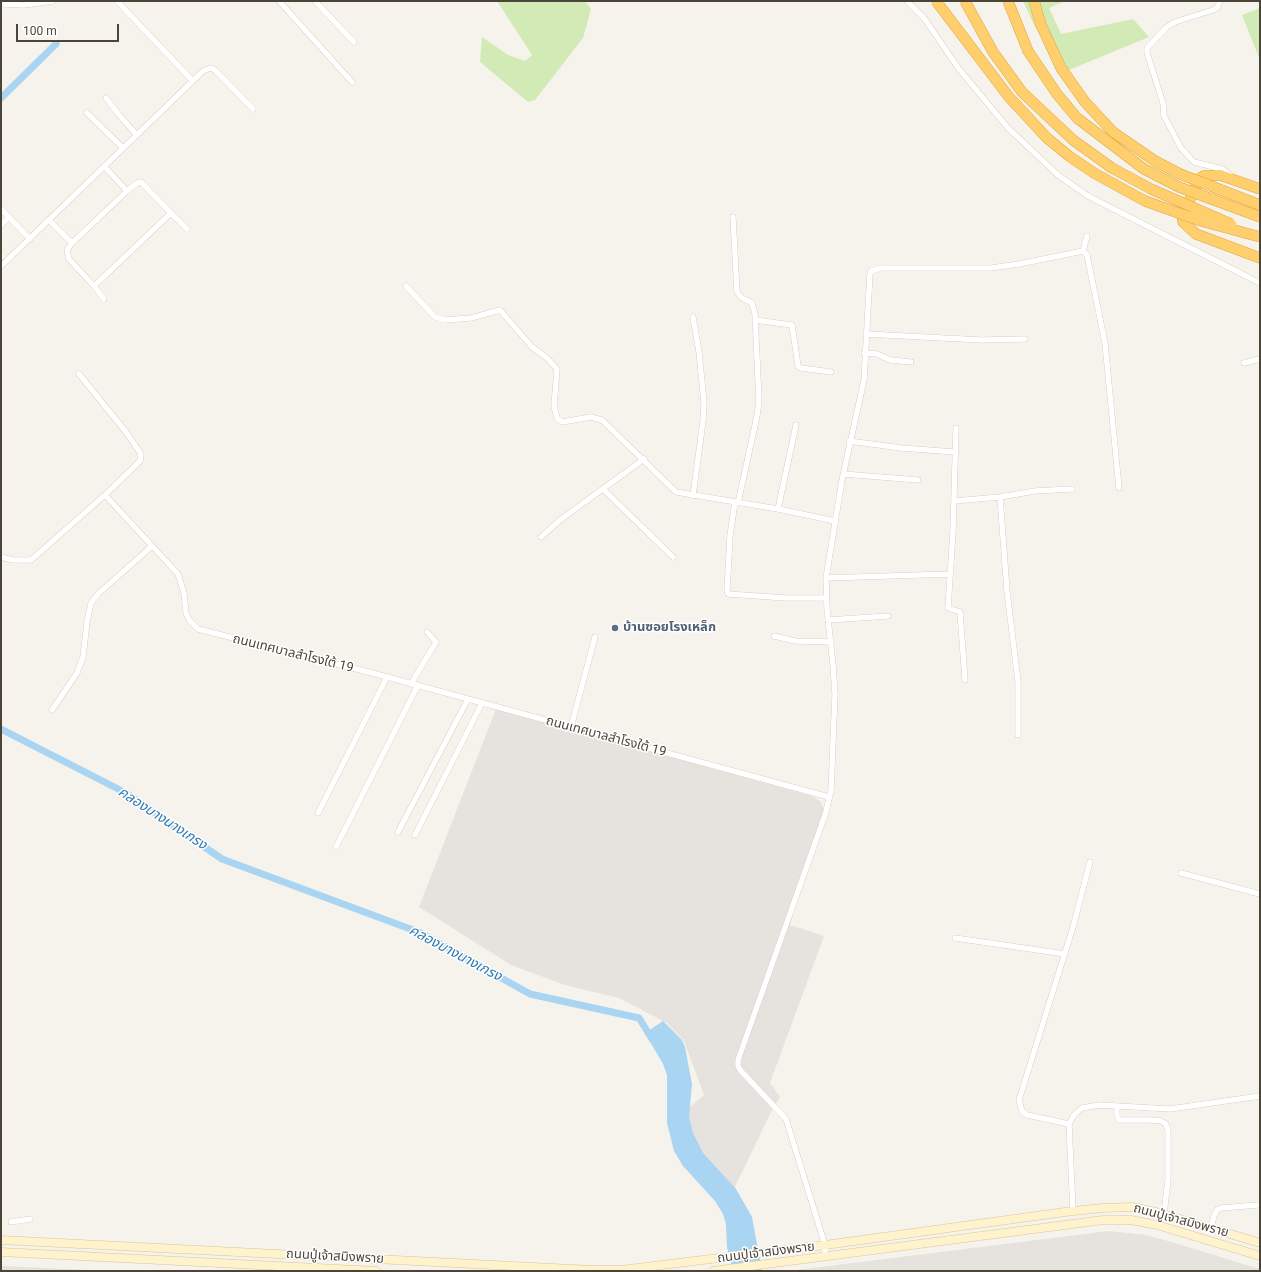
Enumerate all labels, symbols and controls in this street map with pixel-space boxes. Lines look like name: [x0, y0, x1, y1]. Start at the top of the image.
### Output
scale bar: [18, 16, 121, 42]
text: 100 m: [23, 24, 57, 38]
place label: บ้านซอยโรงเหล็ก: [623, 620, 716, 636]
marker: บ้านซอยโรงเหล็ก: [610, 623, 620, 633]
street label: ถนนเทศบาลสำโรงใต้ 19: [231, 631, 355, 677]
street label: ถนนเทศบาลสำโรงใต้ 19: [544, 713, 668, 761]
water label: คลองบางนางเกรง: [114, 784, 210, 854]
water label: คลองบางนางเกรง: [406, 923, 504, 985]
street label: ถนนปู่เจ้าสมิงพราย: [1132, 1201, 1230, 1241]
street label: ถนนปู่เจ้าสมิงพราย: [716, 1239, 816, 1267]
street label: ถนนปู่เจ้าสมิงพราย: [286, 1247, 384, 1267]

